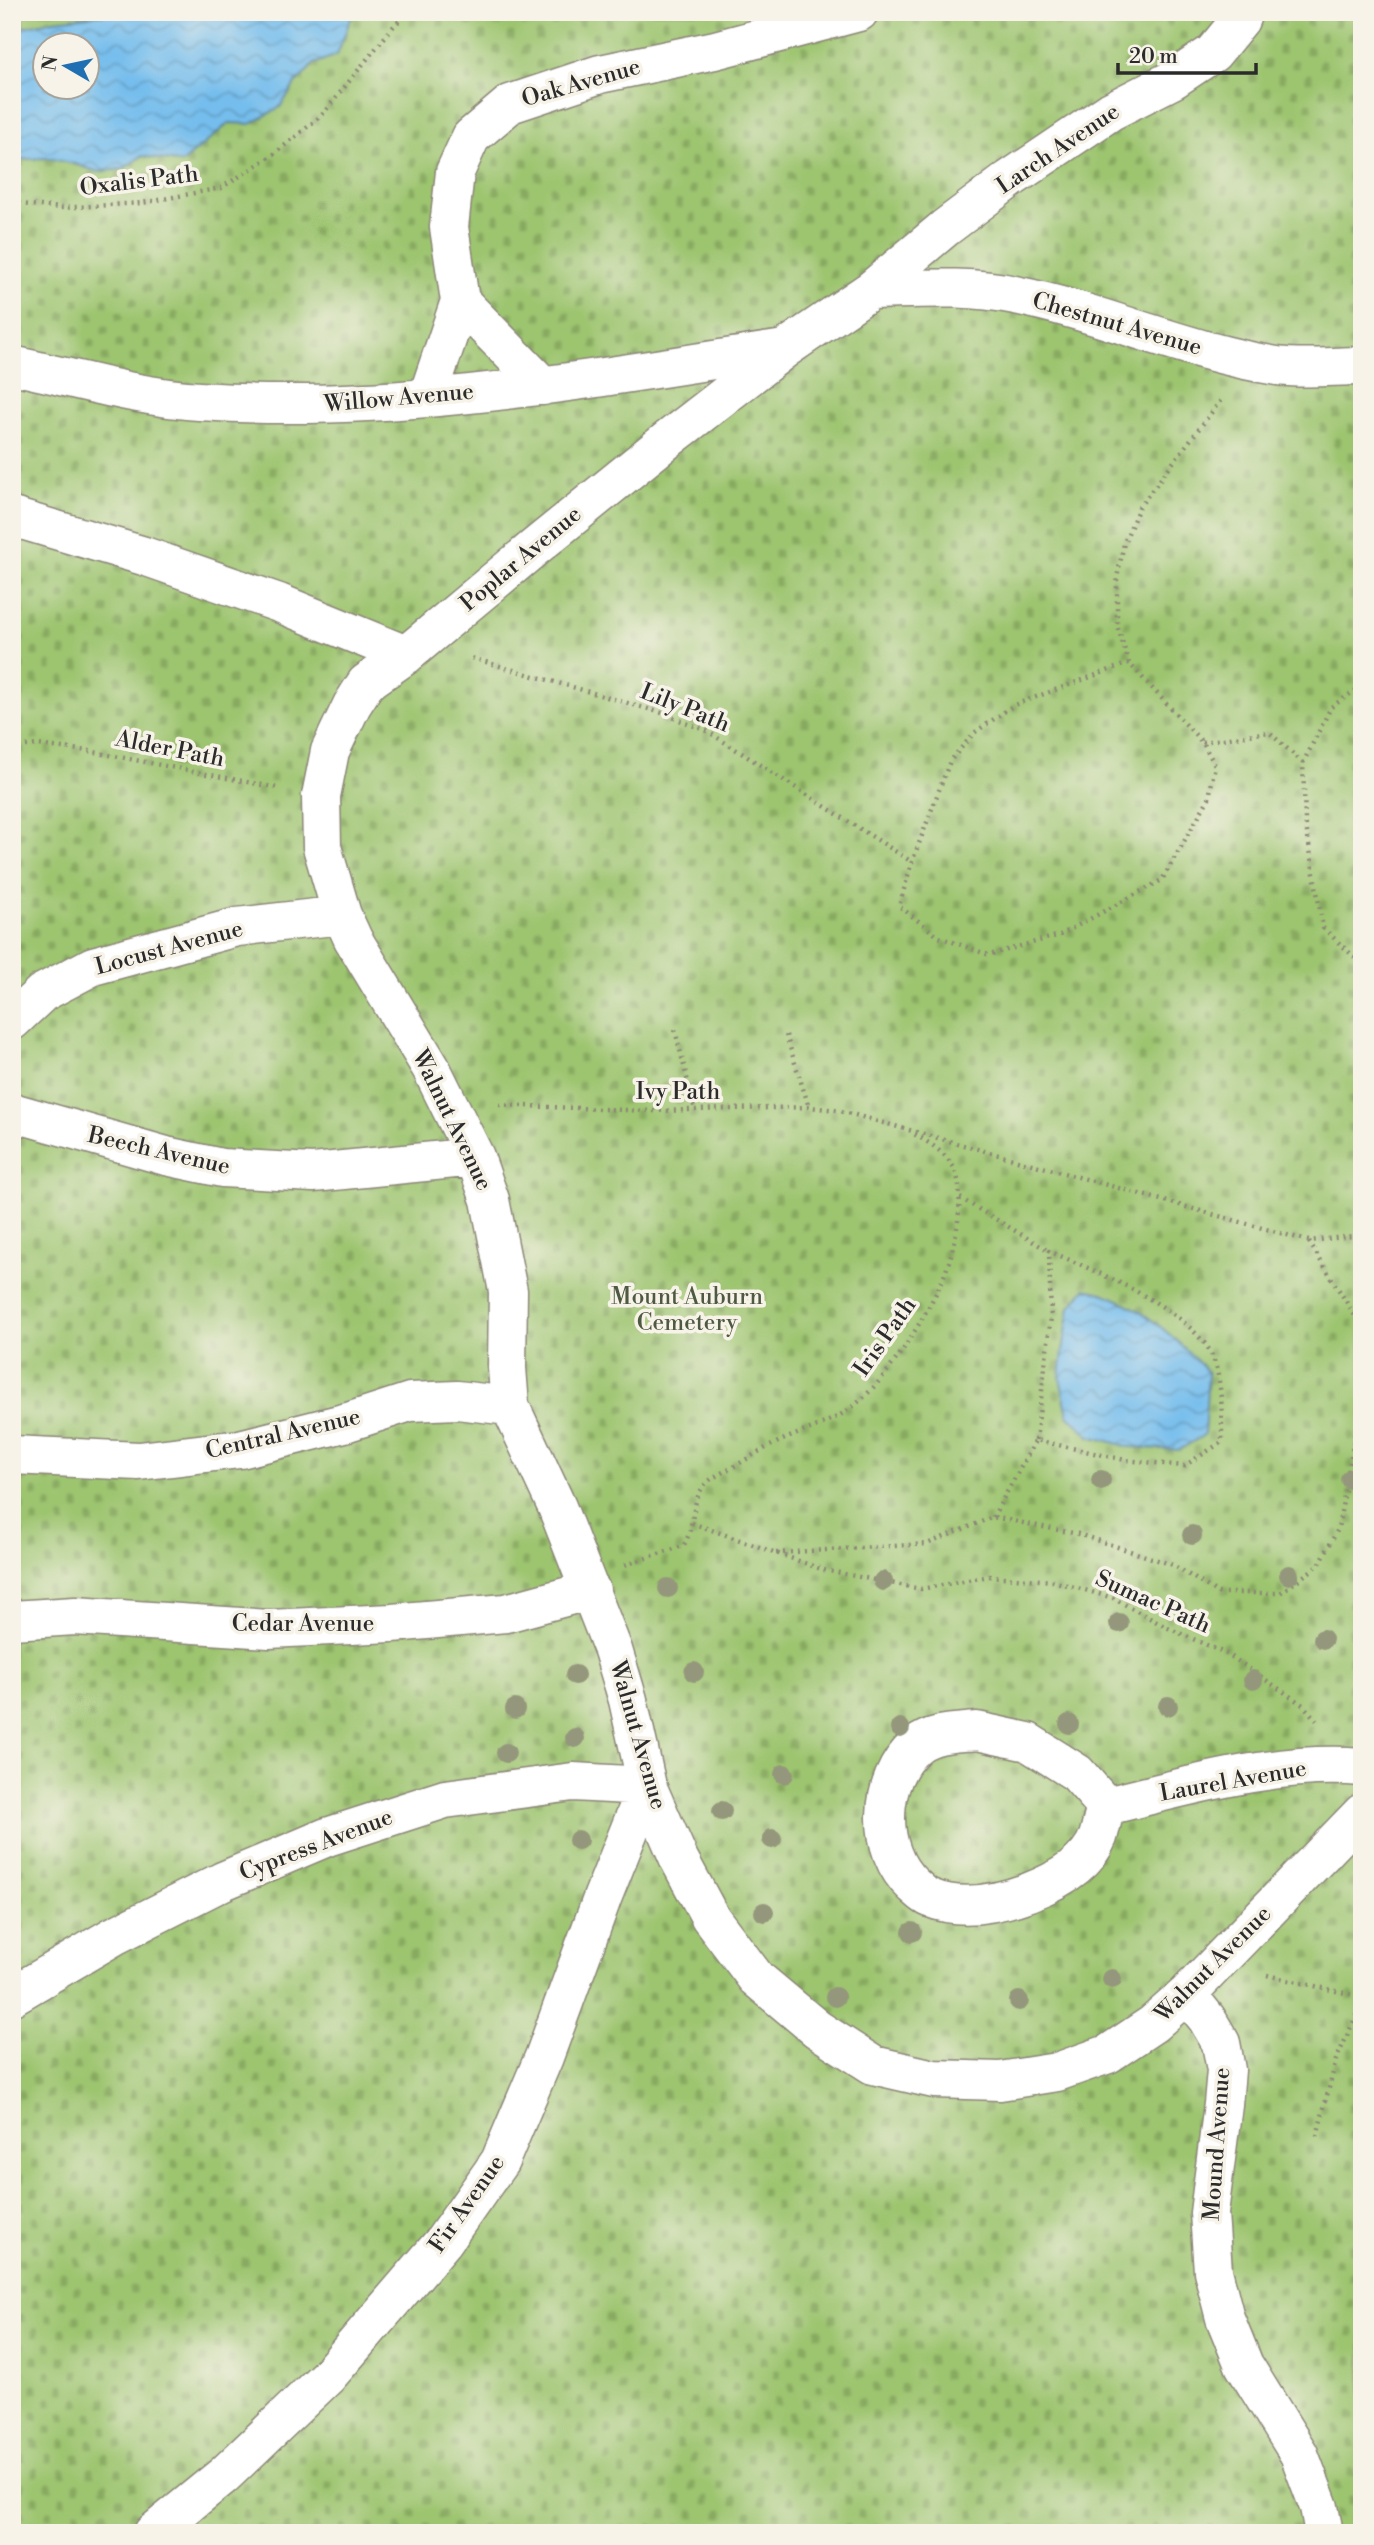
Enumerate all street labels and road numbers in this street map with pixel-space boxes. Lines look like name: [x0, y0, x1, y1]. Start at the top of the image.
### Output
street label: Oak Avenue: [518, 53, 644, 113]
street label: Larch Avenue: [991, 98, 1125, 200]
street label: Oxalis Path: [78, 160, 200, 202]
street label: Chestnut Avenue: [1029, 286, 1205, 362]
street label: Willow Avenue: [322, 378, 475, 419]
street label: Poplar Avenue: [455, 500, 587, 618]
street label: Lily Path: [636, 677, 734, 739]
street label: Alder Path: [112, 725, 227, 773]
street label: Locust Avenue: [92, 915, 246, 981]
street label: Walnut Avenue: [405, 1044, 498, 1195]
street label: Ivy Path: [636, 1078, 720, 1106]
street label: Beech Avenue: [84, 1121, 233, 1181]
street label: Iris Path: [848, 1292, 922, 1382]
street label: Central Avenue: [203, 1403, 363, 1465]
street label: Sumac Path: [1091, 1564, 1215, 1640]
street label: Cedar Avenue: [232, 1610, 374, 1638]
street label: Walnut Avenue: [603, 1656, 673, 1813]
street label: Laurel Avenue: [1157, 1754, 1309, 1808]
street label: Cypress Avenue: [235, 1803, 397, 1887]
street label: Walnut Avenue: [1148, 1900, 1277, 2029]
street label: Mound Avenue: [1198, 2066, 1236, 2222]
street label: Fir Avenue: [423, 2150, 511, 2258]

